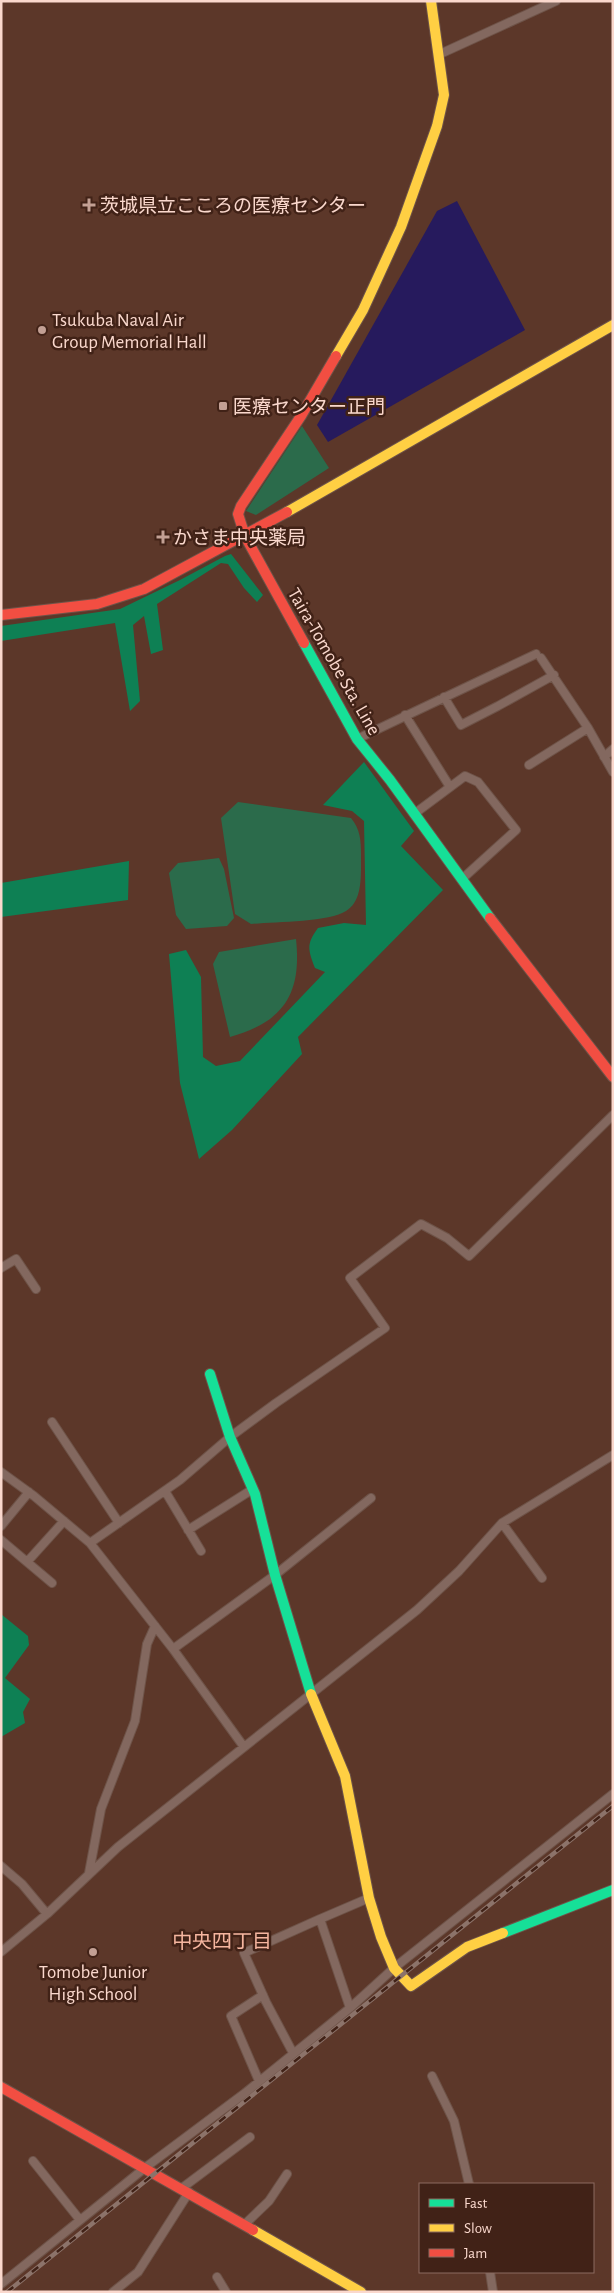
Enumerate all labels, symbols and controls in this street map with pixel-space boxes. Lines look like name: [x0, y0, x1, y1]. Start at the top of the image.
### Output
place label: 茨城県立こころの医療センター: [100, 196, 366, 216]
marker: 茨城県立こころの医療センター: [82, 198, 96, 212]
place label: Tsukuba Naval Air Group Memorial Hall: [52, 311, 207, 352]
marker: Tsukuba Naval Air Group Memorial Hall: [36, 324, 48, 336]
place label: 医療センター正門: [233, 397, 385, 417]
marker: 医療センター正門: [217, 400, 229, 412]
place label: かさま中央薬局: [173, 527, 306, 548]
marker: かさま中央薬局: [157, 531, 169, 543]
street label: Taira-Tomobe Sta. Line: [284, 585, 384, 739]
district label: 中央四丁目: [172, 1931, 272, 1952]
marker: Tomobe Junior High School: [87, 1946, 99, 1958]
place label: Tomobe Junior High School: [39, 1963, 147, 2004]
legend: [419, 2183, 594, 2273]
text: Fast: [464, 2196, 488, 2211]
text: Slow: [464, 2221, 492, 2236]
text: Jam: [464, 2246, 487, 2261]

